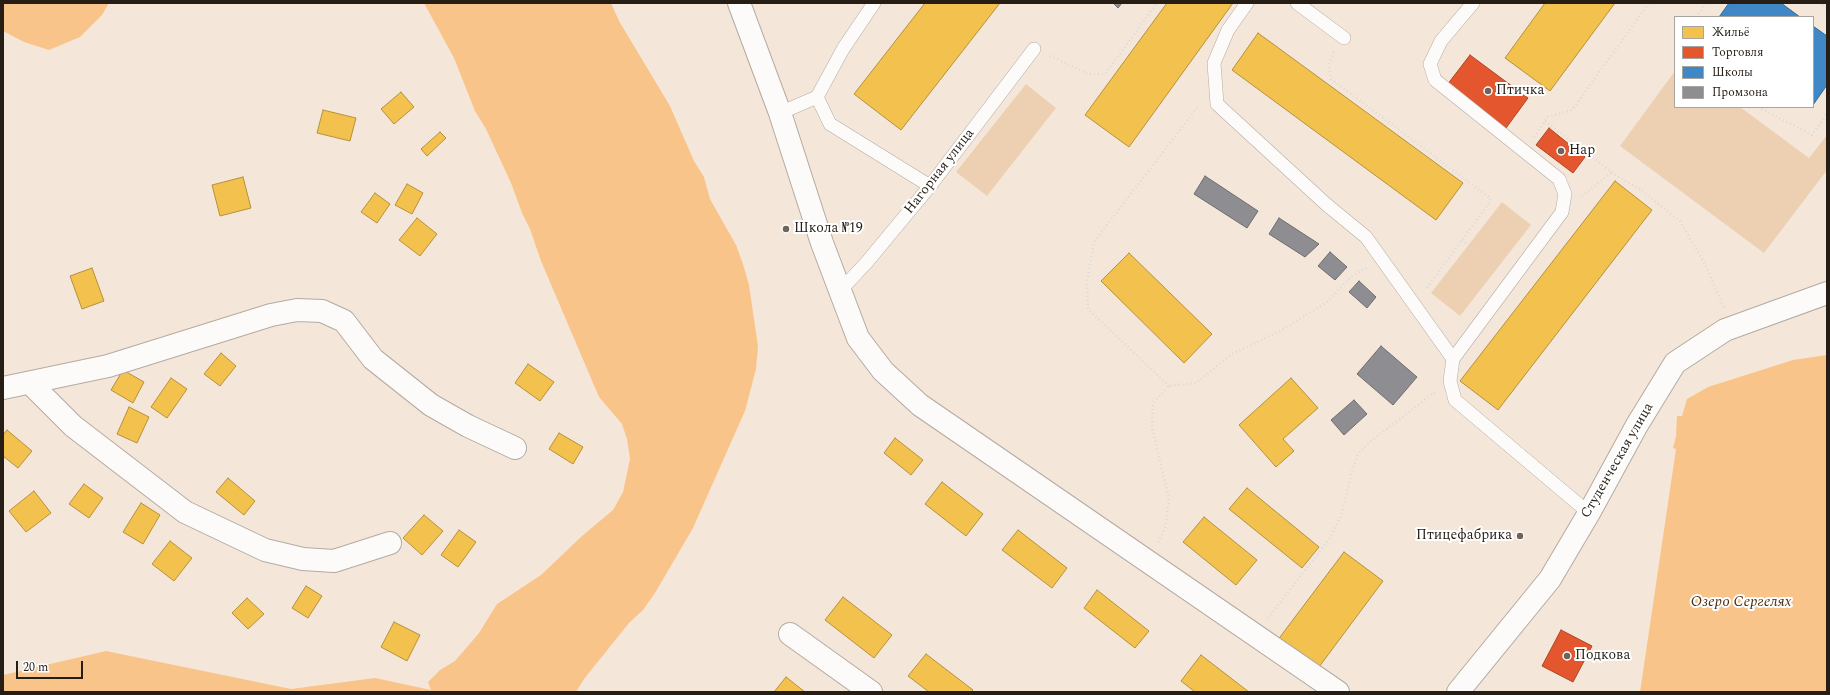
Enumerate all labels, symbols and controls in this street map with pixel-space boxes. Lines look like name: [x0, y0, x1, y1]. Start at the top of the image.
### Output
legend: [1674, 16, 1814, 108]
text: Жильё: [1712, 23, 1750, 42]
text: Торговля: [1712, 43, 1763, 62]
text: Школы: [1712, 63, 1753, 82]
place label: Птичка: [1496, 83, 1544, 99]
text: Промзона: [1712, 83, 1768, 102]
marker: Птичка: [1483, 86, 1493, 96]
street label: Нагорная улица: [901, 126, 979, 218]
place label: Нар: [1569, 143, 1595, 159]
marker: Нар: [1556, 146, 1566, 156]
place label: Школа №19: [794, 221, 863, 237]
marker: Школа №19: [781, 224, 791, 234]
street label: Студенческая улица: [1578, 400, 1658, 522]
place label: Птицефабрика: [1416, 528, 1512, 544]
marker: Птицефабрика: [1515, 531, 1525, 541]
water label: Озеро Сергелях: [1691, 594, 1791, 612]
place label: Подкова: [1575, 648, 1630, 664]
marker: Подкова: [1562, 651, 1572, 661]
scale bar: [18, 653, 85, 679]
text: 20 m: [23, 658, 48, 677]

